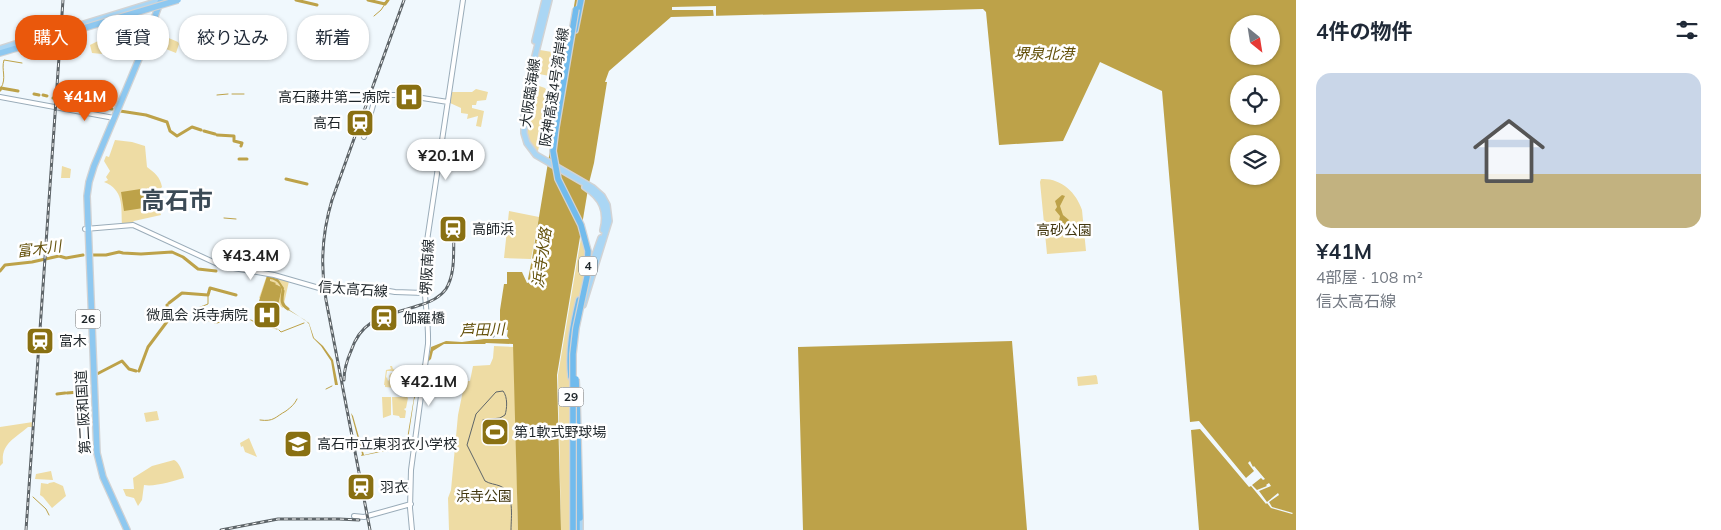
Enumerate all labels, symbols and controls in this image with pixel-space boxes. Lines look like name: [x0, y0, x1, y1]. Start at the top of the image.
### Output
chip: 購入: [15, 15, 87, 60]
chip: 賃貸: [97, 15, 169, 60]
chip: 絞り込み: [179, 15, 287, 60]
chip: 新着: [297, 15, 369, 60]
north arrow: [1230, 15, 1280, 65]
map controls: [1230, 15, 1280, 185]
icon: filters: [1673, 16, 1701, 44]
text: 4件の物件: [1316, 18, 1413, 44]
street label: 阪神高速4号湾岸線: [536, 26, 572, 148]
water label: 堺泉北港: [1014, 44, 1076, 63]
street label: 大阪臨海線: [516, 57, 544, 129]
button: locate: [1230, 75, 1280, 125]
pin: ¥41M: [55, 80, 115, 122]
hospital icon: 高石藤井第二病院: [394, 82, 424, 112]
text: ¥41M: [64, 86, 106, 106]
place label: 高石藤井第二病院: [278, 88, 390, 106]
icon: home: [1464, 106, 1554, 196]
station icon: 高石: [345, 108, 375, 138]
place label: 高石: [313, 114, 341, 132]
button: layers: [1230, 135, 1280, 185]
pin: ¥20.1M: [405, 138, 487, 181]
text: ¥20.1M: [418, 145, 474, 165]
district label: 高石市: [141, 185, 213, 215]
station icon: 高師浜: [438, 214, 468, 244]
place label: 高師浜: [472, 220, 514, 238]
park label: 高砂公園: [1036, 221, 1092, 239]
water label: 浜寺水路: [528, 225, 555, 289]
water label: 富木川: [15, 236, 64, 261]
pin: ¥43.4M: [210, 238, 292, 281]
text: ¥41M: [1316, 238, 1372, 264]
street label: 堺阪南線: [417, 239, 437, 295]
text: ¥43.4M: [223, 245, 279, 265]
road number: 4: [579, 256, 597, 276]
text: 4部屋 · 108 m²: [1316, 267, 1423, 287]
street label: 信太高石線: [317, 278, 389, 300]
text: 信太高石線: [1316, 291, 1396, 311]
hospital icon: 微風会 浜寺病院: [252, 300, 282, 330]
station icon: 伽羅橋: [369, 303, 399, 333]
place label: 微風会 浜寺病院: [146, 306, 248, 324]
place label: 伽羅橋: [403, 309, 445, 327]
road number: 26: [76, 310, 100, 328]
water label: 芦田川: [459, 319, 507, 340]
station icon: 富木: [25, 326, 55, 356]
place label: 富木: [59, 332, 87, 350]
pin: ¥42.1M: [388, 364, 470, 407]
street label: 第二阪和国道: [72, 370, 94, 454]
text: ¥42.1M: [401, 371, 457, 391]
road number: 29: [558, 388, 584, 407]
sports icon: 第1軟式野球場: [480, 417, 510, 447]
place label: 第1軟式野球場: [514, 423, 606, 441]
school or university icon: 高石市立東羽衣小学校: [283, 429, 313, 459]
place label: 高石市立東羽衣小学校: [317, 435, 457, 453]
station icon: 羽衣: [346, 472, 376, 502]
place label: 羽衣: [380, 478, 408, 496]
park label: 浜寺公園: [456, 487, 512, 505]

